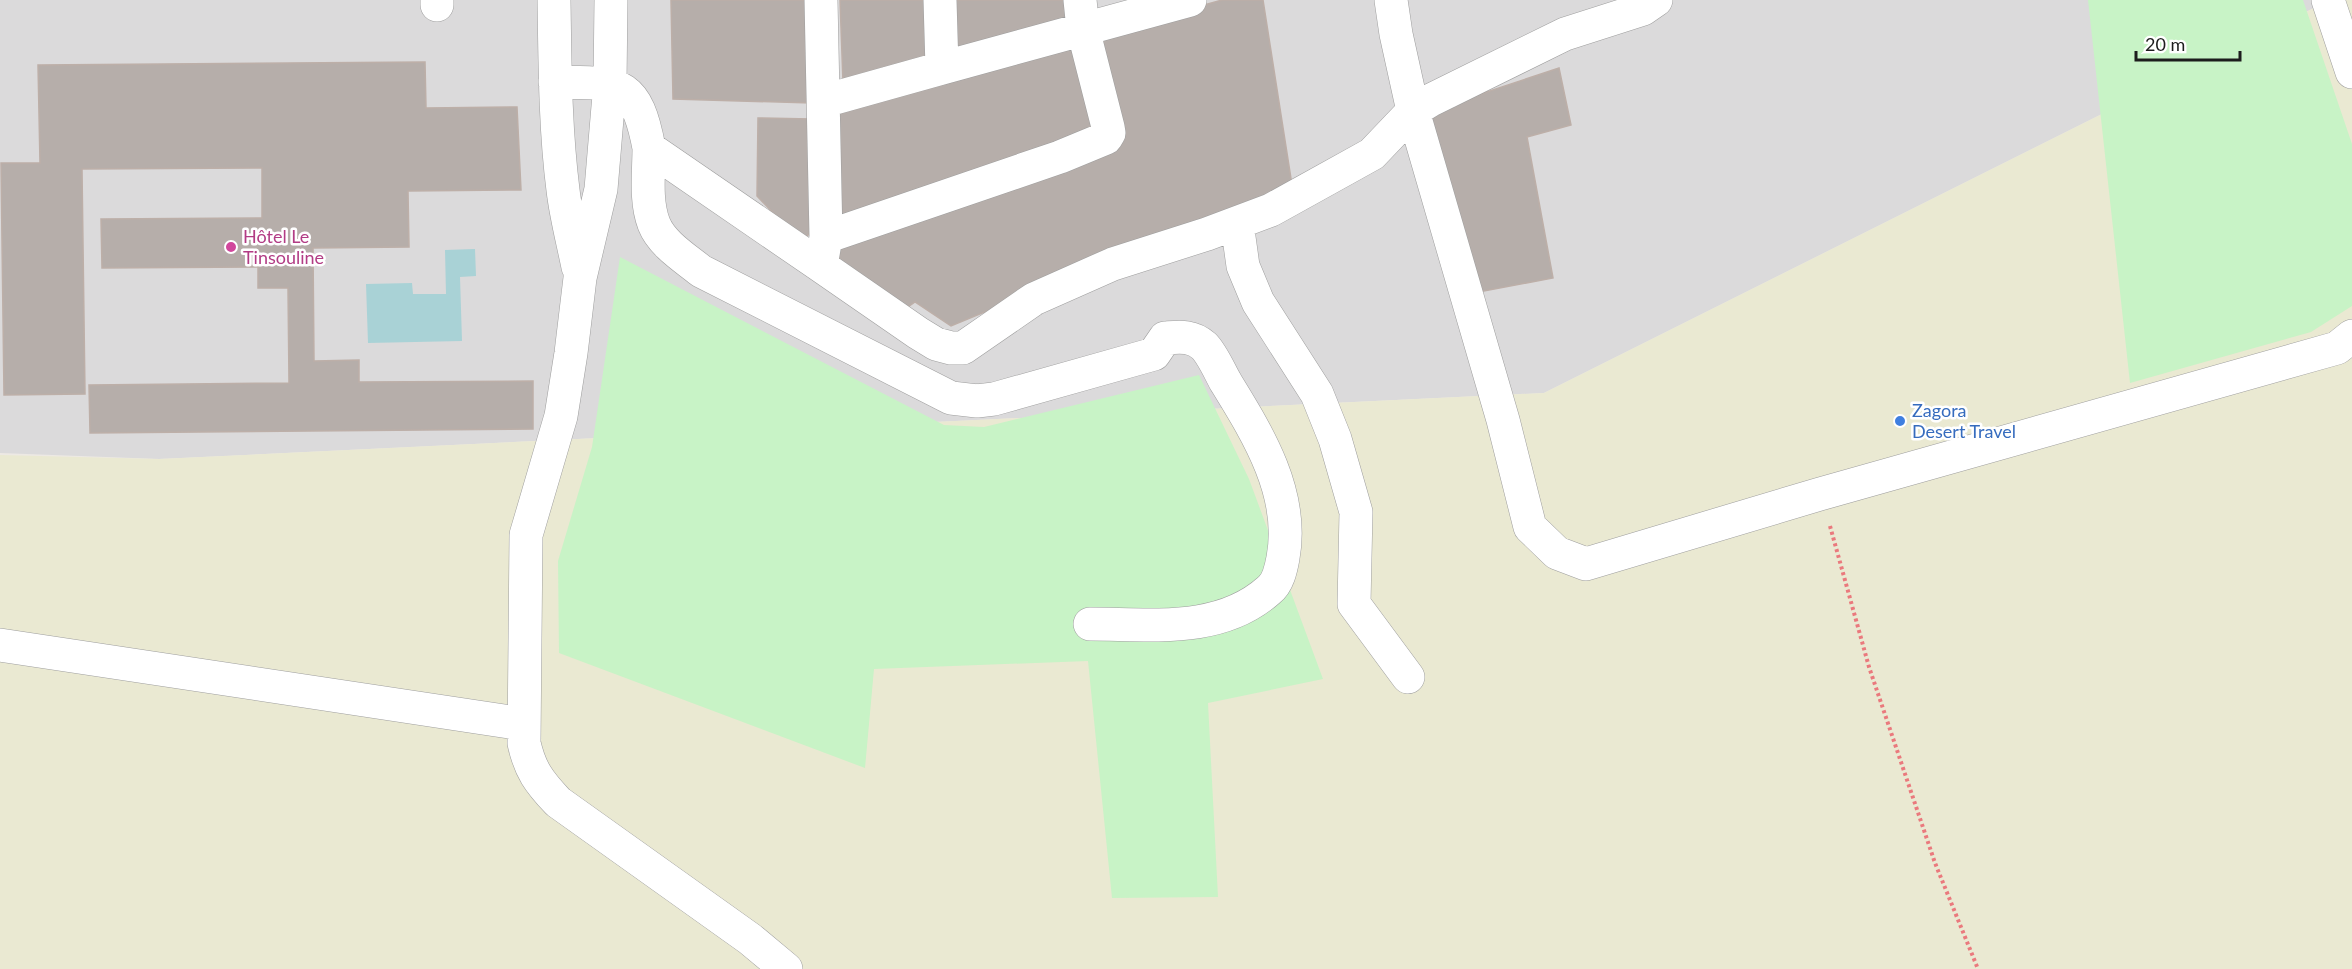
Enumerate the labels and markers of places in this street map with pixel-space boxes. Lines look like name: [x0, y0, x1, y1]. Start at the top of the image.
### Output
place label: Hôtel Le Tinsouline: [243, 225, 324, 268]
marker: Hôtel Le Tinsouline: [224, 240, 238, 254]
place label: Zagora Desert Travel: [1912, 399, 2016, 442]
marker: Zagora Desert Travel: [1893, 414, 1907, 428]

